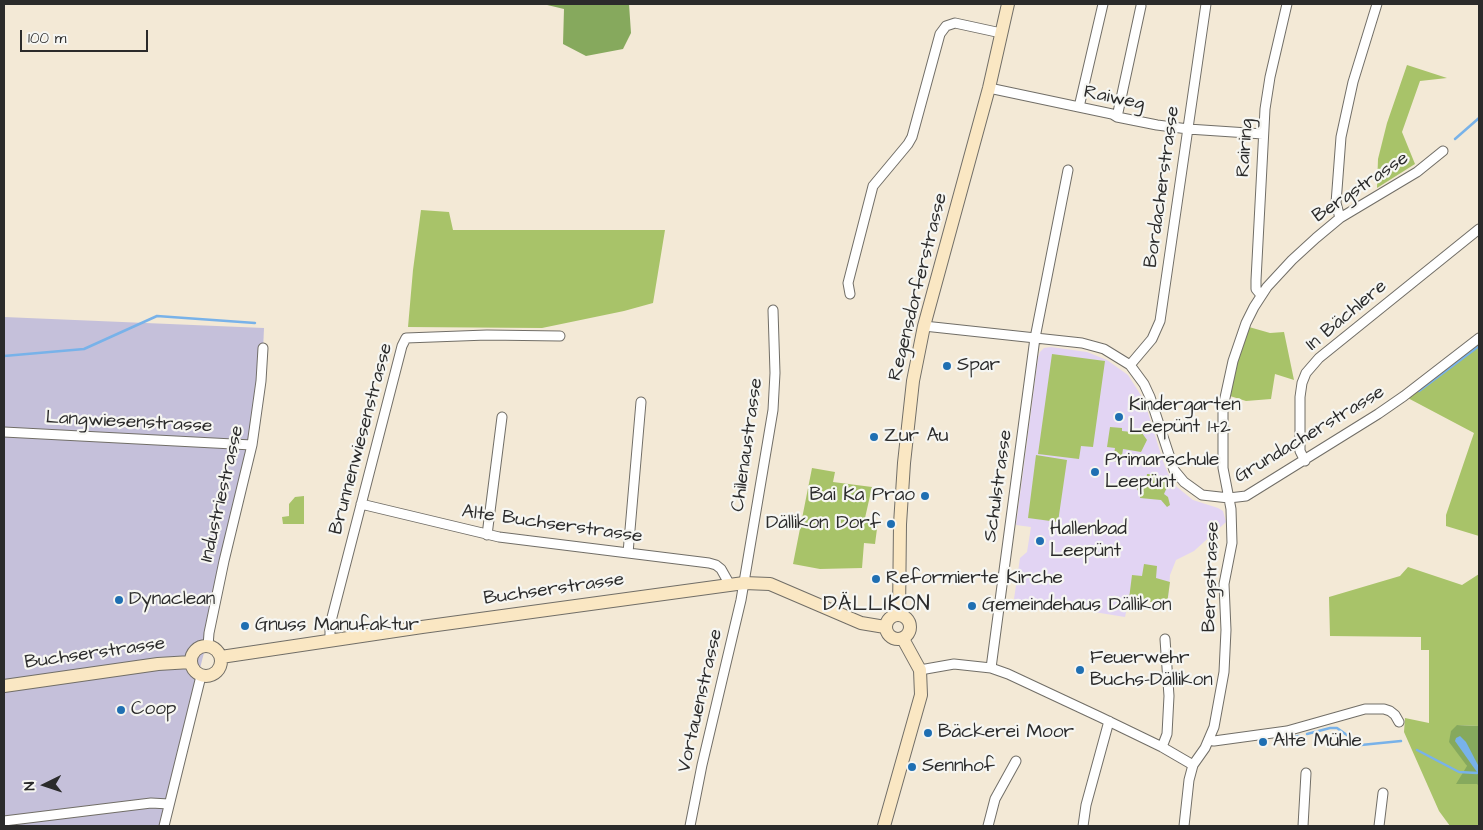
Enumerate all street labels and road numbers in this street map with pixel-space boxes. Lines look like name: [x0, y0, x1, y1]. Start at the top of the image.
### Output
street label: Raiweg: [1082, 81, 1146, 117]
street label: Bordacherstrasse: [1140, 105, 1186, 269]
street label: Rairing: [1233, 118, 1259, 178]
street label: Bergstrasse: [1309, 148, 1413, 228]
street label: Regensdorferstrasse: [885, 191, 953, 383]
street label: In Bächlere: [1302, 276, 1392, 356]
street label: Brunnenwiesenstrasse: [325, 341, 399, 537]
street label: Chilenaustrasse: [727, 377, 769, 513]
street label: Grundacherstrasse: [1231, 381, 1389, 489]
street label: Langwiesenstrasse: [45, 407, 213, 439]
street label: Industriestrasse: [196, 424, 250, 564]
street label: Schulstrasse: [980, 428, 1018, 544]
street label: Alte Buchserstrasse: [460, 501, 644, 549]
street label: Bergstrasse: [1199, 521, 1225, 633]
street label: Buchserstrasse: [482, 569, 626, 611]
street label: Vortauenstrasse: [673, 627, 729, 775]
street label: Buchserstrasse: [23, 633, 167, 675]

